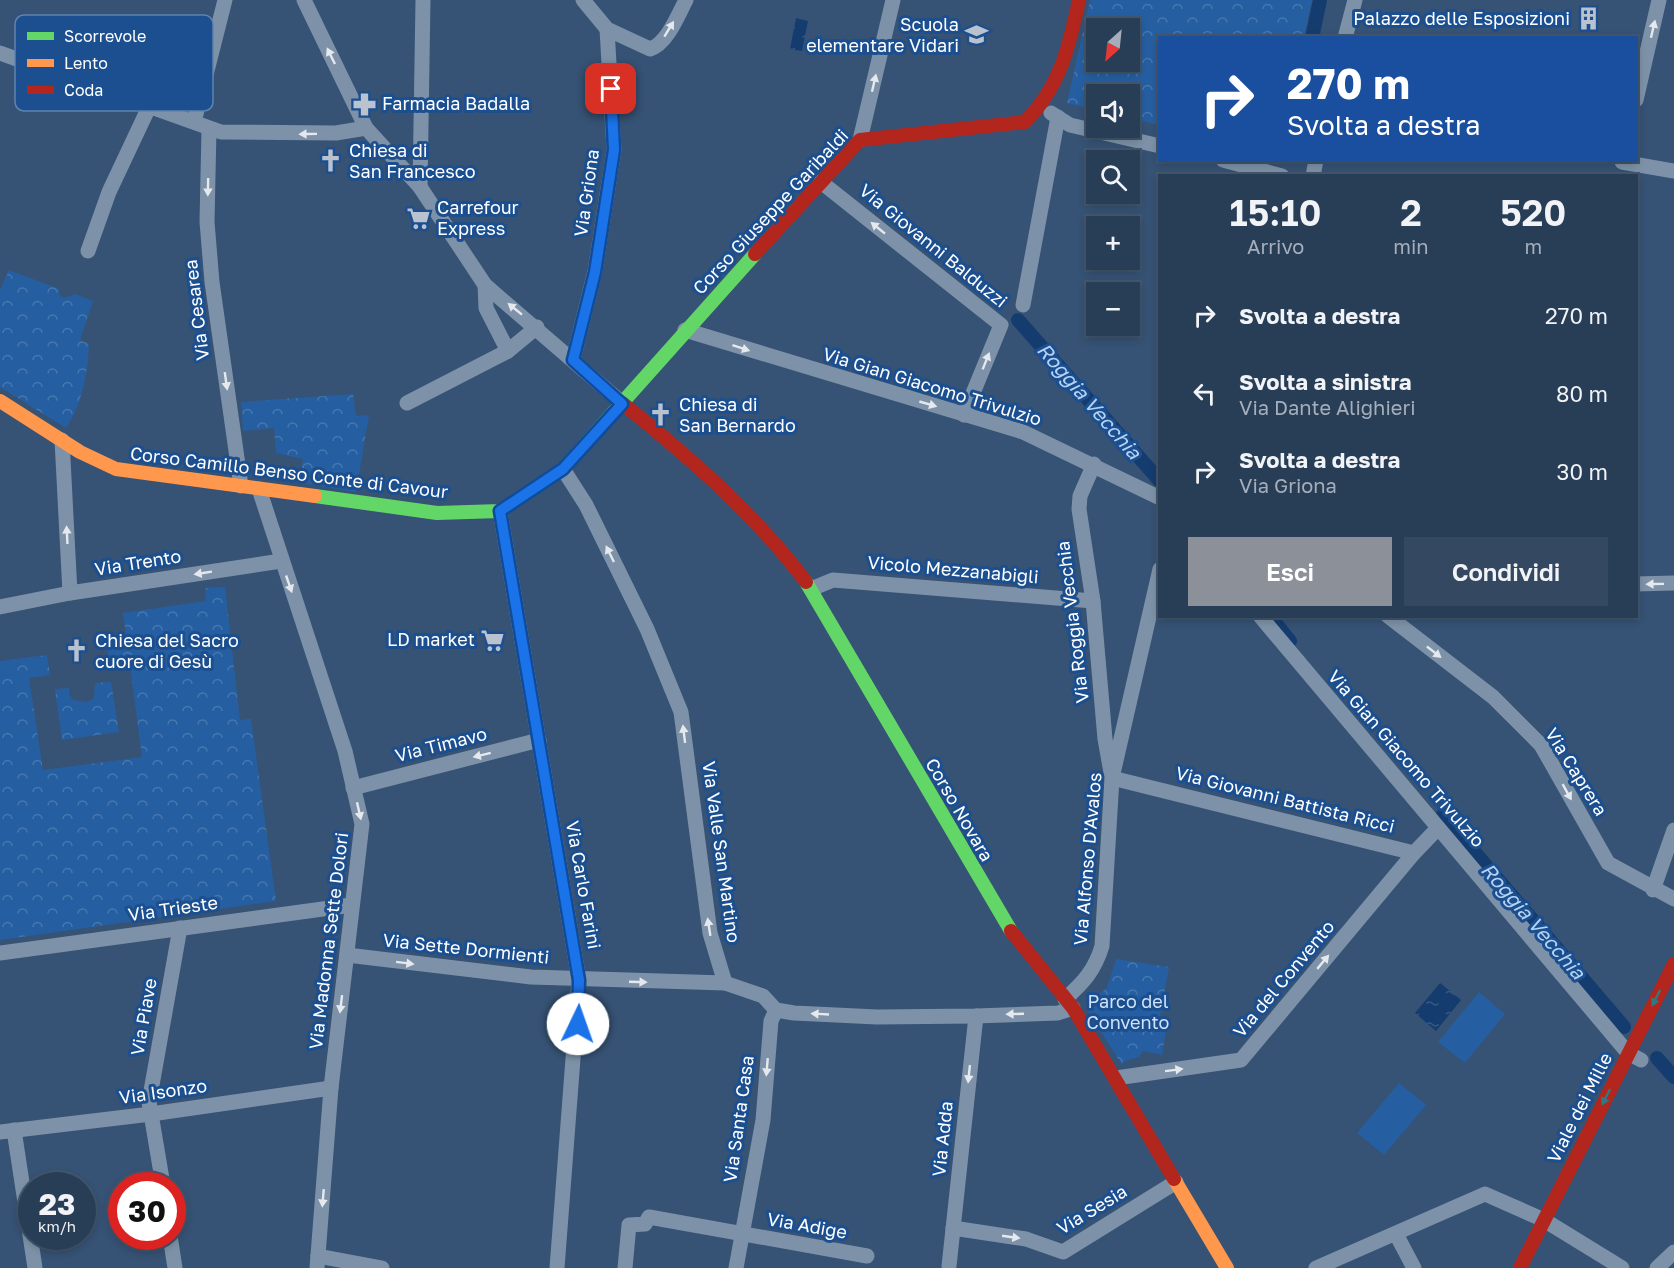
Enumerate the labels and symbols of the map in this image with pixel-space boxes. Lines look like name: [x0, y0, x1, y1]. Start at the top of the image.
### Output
building icon: Palazzo delle Esposizioni: [1575, 6, 1601, 32]
place label: Palazzo delle Esposizioni: [1353, 7, 1570, 29]
place label: Scuola elementare Vidari: [806, 13, 959, 56]
legend: [15, 15, 213, 111]
north arrow: [1086, 18, 1140, 72]
one-way arrow: [1648, 20, 1658, 39]
one-way arrow: [664, 21, 675, 37]
school or university icon: Scuola elementare Vidari: [964, 22, 990, 48]
text: Scorrevole: [64, 26, 146, 46]
one-way arrow: [327, 48, 336, 65]
text: Lento: [64, 53, 108, 73]
pin: [585, 63, 636, 114]
one-way arrow: [869, 73, 879, 92]
text: Coda: [64, 80, 103, 100]
pharmacy icon: Farmacia Badalla: [351, 91, 377, 117]
place label: Farmacia Badalla: [382, 92, 530, 114]
street label: Corso Giuseppe Garibaldi: [688, 124, 853, 298]
one-way arrow: [298, 129, 317, 138]
place label: Chiesa di San Francesco: [349, 139, 475, 182]
church icon: Chiesa di San Francesco: [318, 148, 344, 174]
street label: Via Griona: [569, 148, 603, 238]
one-way arrow: [203, 178, 213, 197]
street label: Via Giovanni Balduzzi: [855, 179, 1012, 312]
place label: Carrefour Express: [437, 196, 519, 239]
supermarket icon: Carrefour Express: [406, 205, 432, 231]
one-way arrow: [871, 222, 886, 234]
street label: Via Cesarea: [179, 258, 213, 362]
one-way arrow: [507, 303, 523, 316]
water label: Roggia Vecchia: [1032, 337, 1147, 465]
street label: Via Gian Giacomo Trivulzio: [820, 342, 1044, 430]
one-way arrow: [732, 344, 750, 354]
one-way arrow: [981, 351, 991, 369]
one-way arrow: [221, 372, 230, 391]
place label: Chiesa di San Bernardo: [679, 393, 796, 436]
one-way arrow: [919, 400, 937, 409]
church icon: Chiesa di San Bernardo: [648, 402, 674, 428]
street label: Corso Camillo Benso Conte di Cavour: [129, 442, 449, 502]
one-way arrow: [63, 525, 72, 544]
street label: Via Roggia Vecchia: [1051, 540, 1093, 704]
street label: Via Trento: [93, 544, 183, 580]
one-way arrow: [606, 546, 615, 563]
street label: Vicolo Mezzanabigli: [867, 551, 1040, 587]
one-way arrow: [193, 569, 212, 578]
one-way arrow: [285, 575, 295, 593]
one-way arrow: [1646, 579, 1665, 589]
supermarket icon: LD market: [480, 627, 506, 653]
place label: LD market: [387, 628, 475, 650]
place label: Chiesa del Sacro cuore di Gesù: [95, 629, 239, 672]
church icon: Chiesa del Sacro cuore di Gesù: [64, 638, 90, 664]
one-way arrow: [1427, 646, 1442, 658]
street label: Via Gian Giacomo Trivulzio: [1324, 665, 1490, 851]
street label: Via Timavo: [393, 722, 489, 766]
one-way arrow: [679, 724, 689, 743]
street label: Via Caprera: [1541, 724, 1612, 819]
one-way arrow: [473, 750, 491, 760]
street label: Corso Novara: [921, 754, 998, 865]
street label: Via Valle San Martino: [698, 760, 746, 944]
street label: Via Giovanni Battista Ricci: [1174, 761, 1397, 837]
street label: Via Alfonso D'Avalos: [1068, 772, 1106, 946]
one-way arrow: [1562, 784, 1572, 801]
one-way arrow: [354, 802, 364, 820]
street label: Via Carlo Farini: [562, 819, 606, 951]
street label: Via Madonna Sette Dolori: [304, 831, 352, 1051]
water label: Roggia Vecchia: [1476, 857, 1591, 985]
street label: Via Trieste: [126, 891, 219, 925]
street label: Via del Convento: [1228, 915, 1339, 1041]
one-way arrow: [705, 917, 714, 936]
street label: Via Sette Dormienti: [382, 928, 550, 968]
one-way arrow: [1316, 955, 1329, 970]
one-way arrow: [395, 958, 414, 967]
street label: Via Piave: [125, 976, 161, 1057]
one-way arrow: [628, 978, 647, 987]
park label: Parco del Convento: [1087, 990, 1169, 1033]
one-way arrow: [1652, 990, 1661, 1007]
position arrow: [546, 992, 610, 1056]
one-way arrow: [336, 995, 346, 1014]
one-way arrow: [811, 1009, 830, 1018]
one-way arrow: [1006, 1010, 1025, 1019]
street label: Viale dei Mille: [1542, 1049, 1616, 1166]
street label: Via Santa Casa: [718, 1054, 758, 1184]
one-way arrow: [762, 1058, 772, 1077]
one-way arrow: [965, 1064, 974, 1083]
one-way arrow: [1165, 1066, 1184, 1075]
street label: Via Isonzo: [117, 1074, 208, 1108]
one-way arrow: [1601, 1089, 1611, 1106]
street label: Via Adda: [927, 1100, 957, 1178]
speed limit sign: 30: [108, 1172, 186, 1250]
street label: Via Sesia: [1052, 1180, 1131, 1239]
one-way arrow: [318, 1189, 327, 1208]
street label: Via Adige: [765, 1207, 849, 1243]
one-way arrow: [1002, 1232, 1021, 1241]

